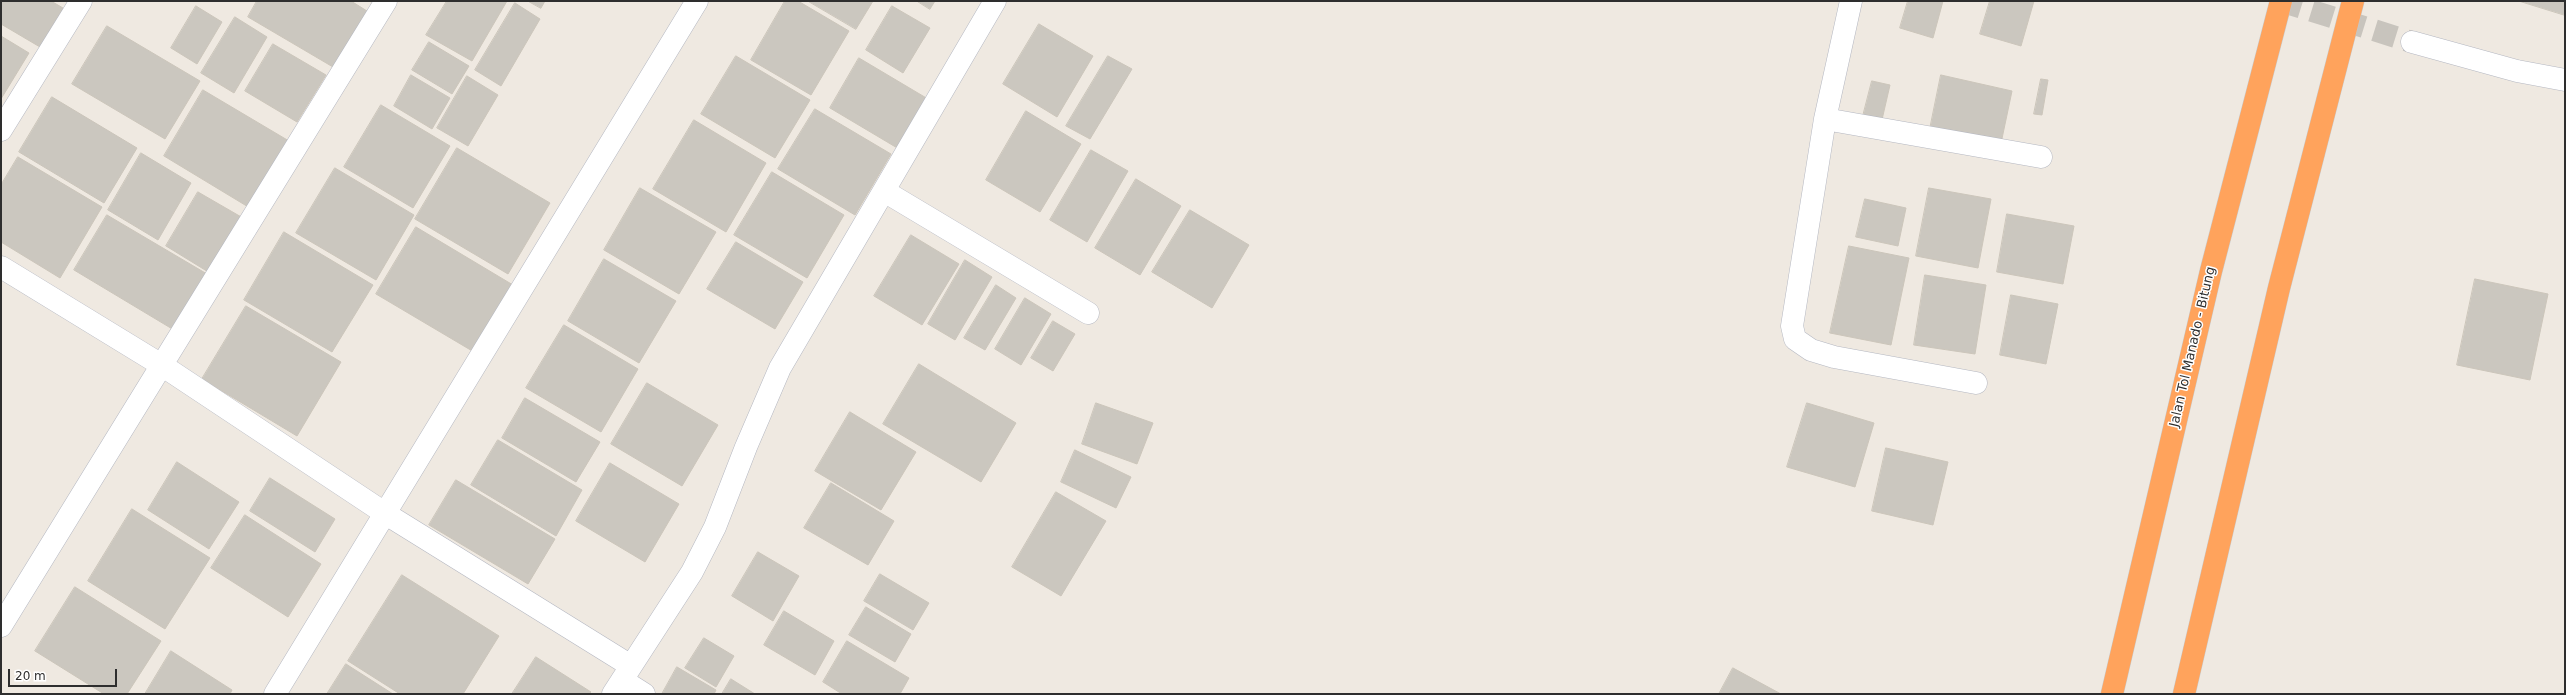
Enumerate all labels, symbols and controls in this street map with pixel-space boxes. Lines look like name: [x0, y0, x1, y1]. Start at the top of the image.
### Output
street label: Jalan Tol Manado - Bitung: [2167, 265, 2219, 429]
scale bar: [10, 661, 119, 687]
text: 20 m: [15, 669, 46, 683]

